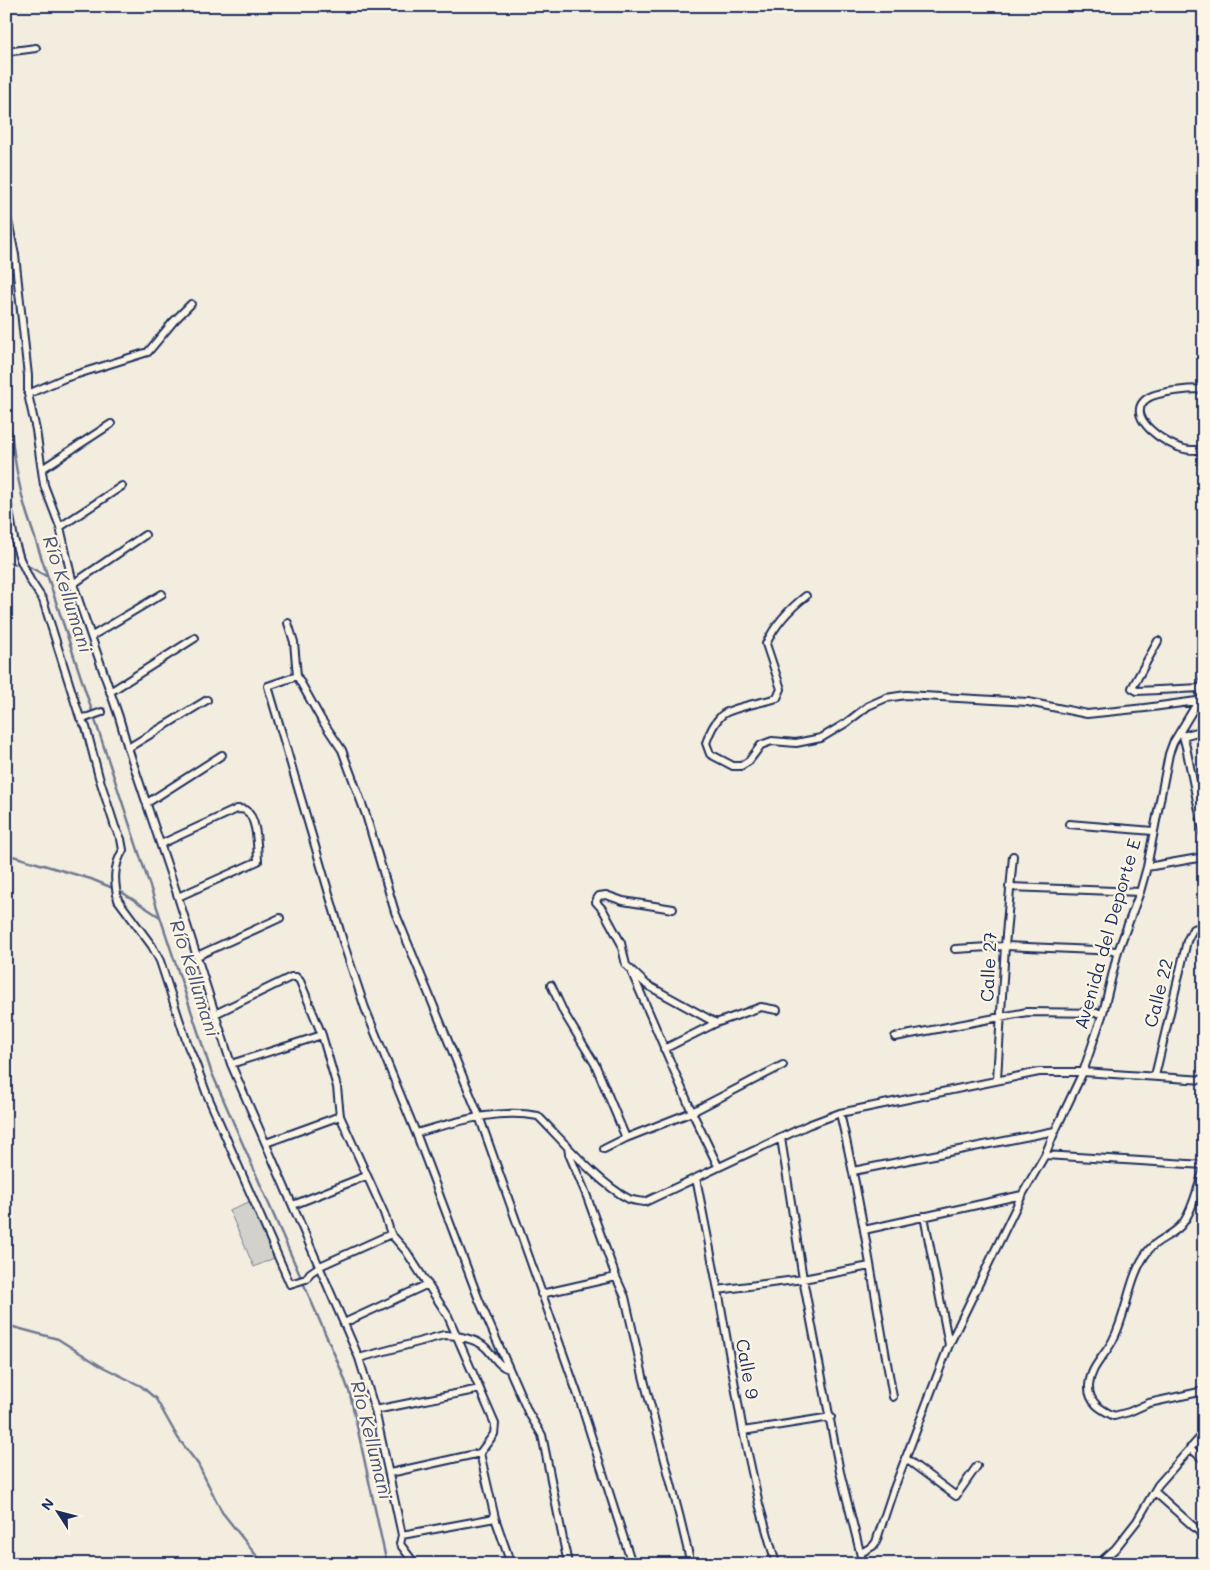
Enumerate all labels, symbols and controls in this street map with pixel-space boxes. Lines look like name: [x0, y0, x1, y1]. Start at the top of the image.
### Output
water label: Río Kellumani: [38, 532, 99, 656]
street label: Avenida del Deporte E: [1068, 835, 1146, 1032]
water label: Río Kellumani: [165, 916, 226, 1040]
street label: Calle 27: [974, 931, 1002, 1003]
street label: Calle 22: [1138, 956, 1178, 1030]
street label: Calle 9: [731, 1337, 765, 1401]
water label: Río Kellumani: [346, 1378, 399, 1502]
north arrow: [32, 1488, 82, 1538]
text: N: [36, 1494, 58, 1514]

